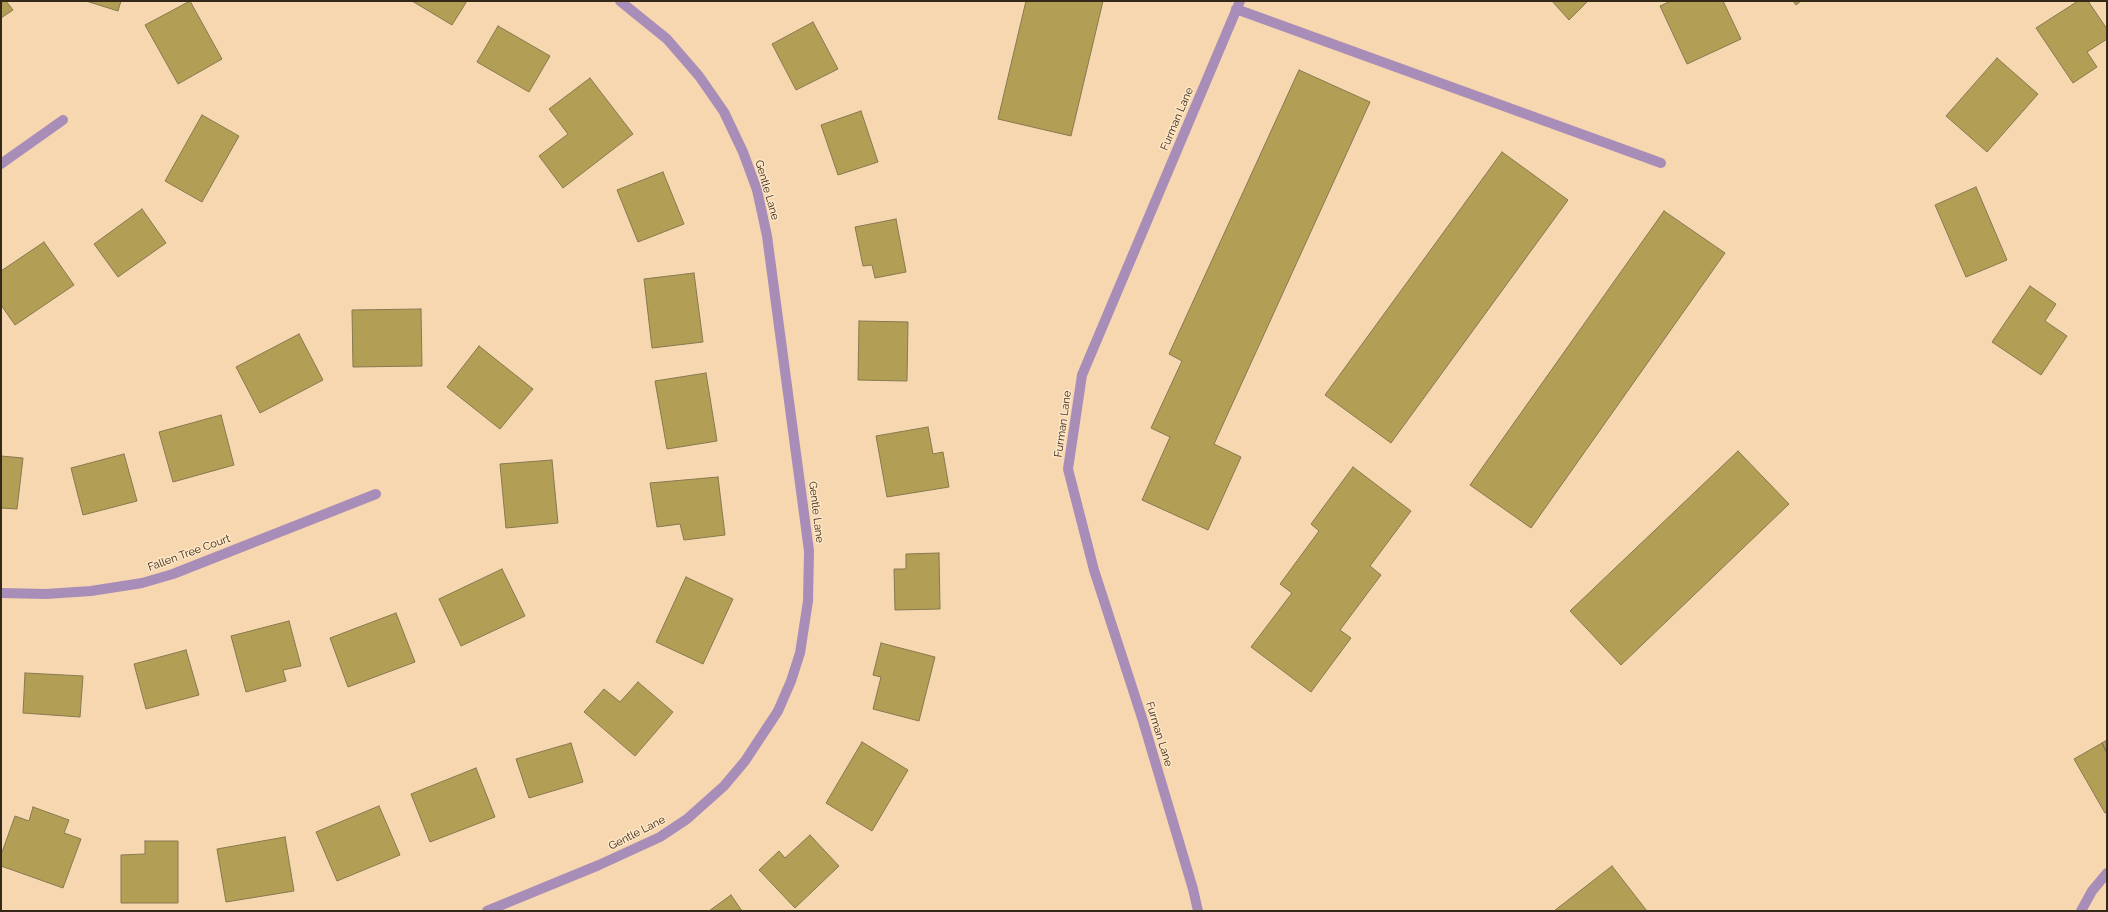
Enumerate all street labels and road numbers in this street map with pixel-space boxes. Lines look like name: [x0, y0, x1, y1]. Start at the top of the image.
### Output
street label: Furman Lane: [1158, 86, 1196, 152]
street label: Gentle Lane: [752, 158, 782, 222]
street label: Furman Lane: [1052, 390, 1074, 458]
street label: Gentle Lane: [806, 480, 826, 544]
street label: Fallen Tree Court: [146, 532, 232, 574]
street label: Furman Lane: [1143, 700, 1175, 768]
street label: Gentle Lane: [606, 813, 668, 853]

